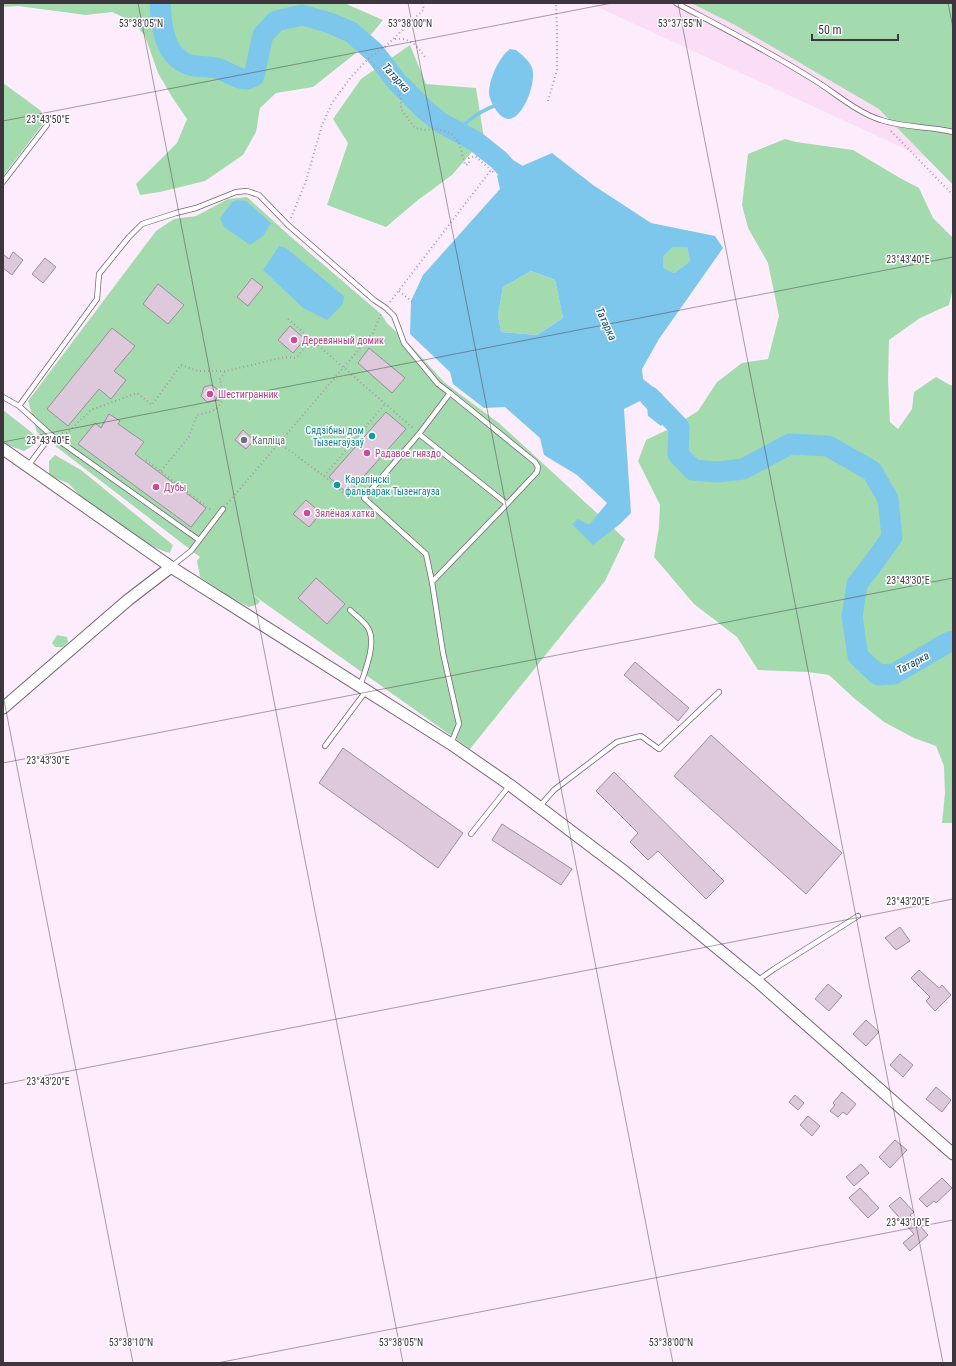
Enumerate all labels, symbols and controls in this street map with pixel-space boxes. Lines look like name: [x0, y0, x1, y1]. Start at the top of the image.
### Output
scale bar: [812, 16, 898, 42]
text: 53°38'05"N: [119, 18, 163, 29]
text: 53°38'00"N: [388, 18, 432, 29]
text: 53°37'55"N: [658, 18, 702, 29]
text: 50 m: [818, 23, 842, 37]
water label: Татарка: [379, 61, 413, 95]
text: 23°43'50"E: [26, 114, 70, 125]
text: 23°43'40"E: [886, 254, 930, 265]
water label: Татарка: [593, 305, 619, 343]
marker: Деревянный домик: [289, 335, 299, 345]
place label: Деревянный домик: [302, 335, 384, 346]
marker: Шестигранник: [205, 389, 215, 399]
place label: Шестигранник: [218, 389, 279, 400]
place label: Сядзібны дом Тызенгаўзаў: [306, 425, 364, 448]
marker: Сядзібны дом Тызенгаўзаў: [367, 431, 377, 441]
text: 23°43'40"E: [26, 435, 70, 446]
marker: Капліца: [239, 435, 249, 445]
place label: Капліца: [252, 435, 285, 446]
marker: Радавое гняздо: [362, 448, 372, 458]
place label: Радавое гняздо: [375, 448, 441, 459]
place label: Каралінскі фальварак Тызенгауза: [345, 474, 440, 497]
marker: Каралінскі фальварак Тызенгауза: [332, 480, 342, 490]
marker: Дубы: [151, 482, 161, 492]
place label: Дубы: [164, 482, 186, 493]
marker: Зялёная хатка: [302, 508, 312, 518]
place label: Зялёная хатка: [315, 508, 375, 519]
text: 23°43'30"E: [886, 575, 930, 586]
water label: Татарка: [894, 649, 932, 677]
text: 23°43'30"E: [26, 755, 70, 766]
text: 23°43'20"E: [886, 896, 930, 907]
text: 23°43'20"E: [26, 1076, 70, 1087]
text: 23°43'10"E: [886, 1217, 930, 1228]
text: 53°38'10"N: [109, 1337, 153, 1348]
text: 53°38'05"N: [379, 1337, 423, 1348]
text: 53°38'00"N: [649, 1337, 693, 1348]

